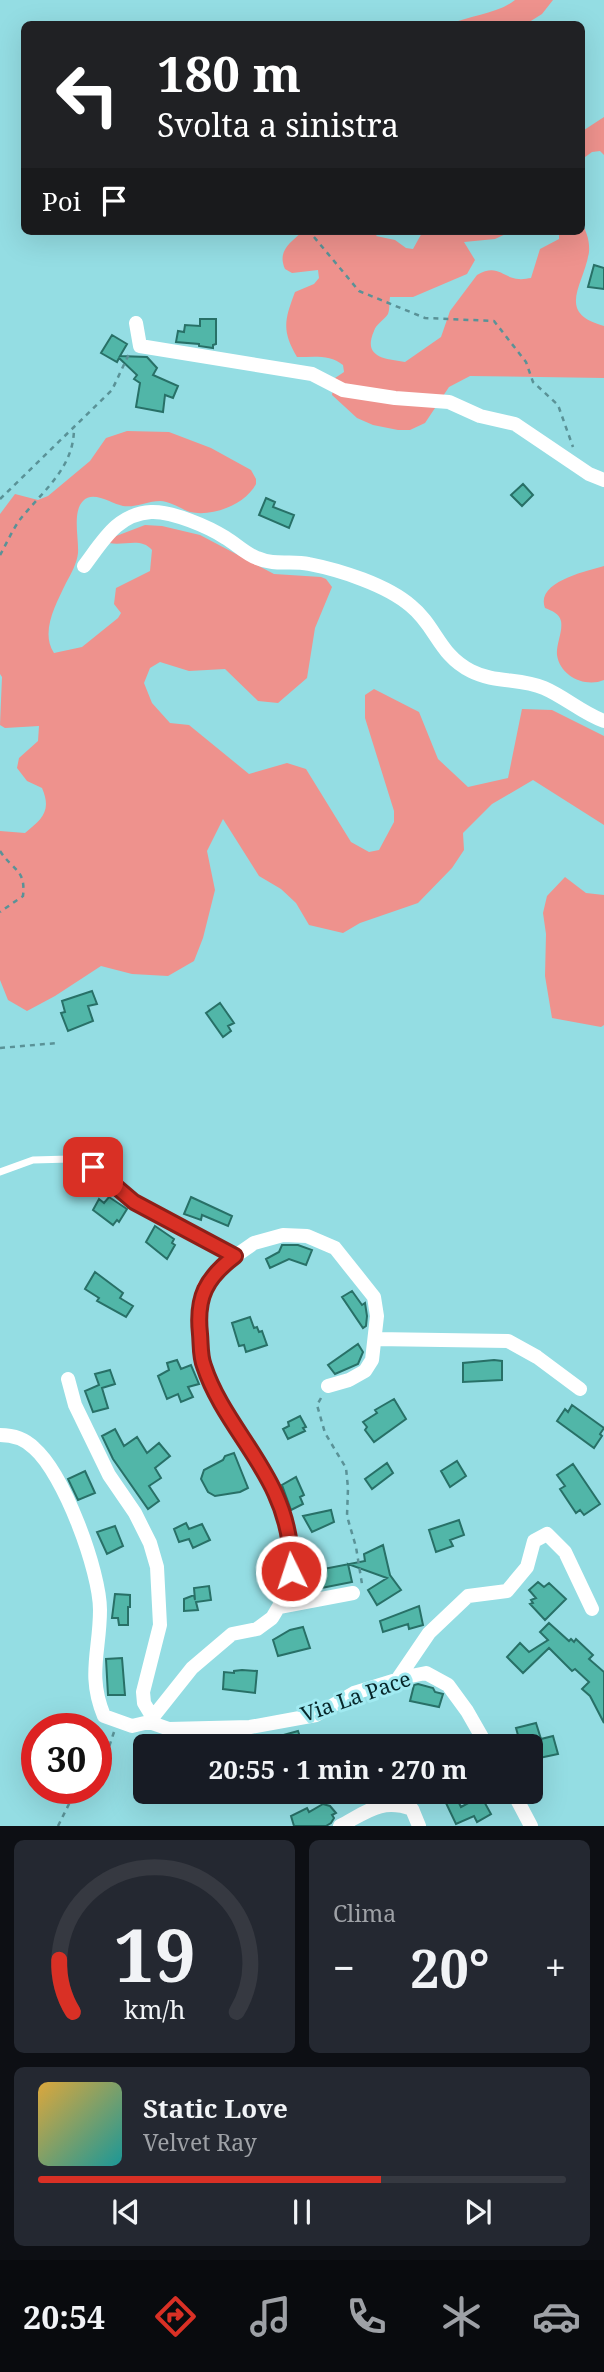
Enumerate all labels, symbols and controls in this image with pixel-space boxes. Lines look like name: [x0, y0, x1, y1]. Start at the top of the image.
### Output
text: 180 m: [157, 40, 301, 106]
icon: left: [42, 49, 133, 140]
text: Svolta a sinistra: [157, 103, 399, 146]
icon: arrive: [95, 182, 133, 220]
text: Poi: [42, 183, 81, 219]
pin: [63, 1137, 123, 1197]
icon: arrive: [74, 1148, 112, 1186]
position arrow: [254, 1534, 328, 1608]
street label: Via La Pace: [297, 1664, 414, 1728]
speed limit sign: 30: [21, 1713, 112, 1804]
text: 20:55 · 1 min · 270 m: [208, 1751, 468, 1787]
text: Clima: [333, 1897, 396, 1929]
text: 19: [113, 1905, 196, 2004]
text: 20°: [410, 1932, 490, 2003]
text: −: [333, 1941, 355, 1993]
text: +: [545, 1941, 566, 1993]
text: km/h: [124, 1992, 185, 2026]
text: Static Love: [143, 2090, 288, 2126]
text: Velvet Ray: [143, 2126, 257, 2158]
icon: previous: [107, 2193, 145, 2231]
icon: pause: [283, 2193, 321, 2231]
icon: next: [459, 2193, 497, 2231]
icon: directions: [151, 2292, 200, 2341]
icon: music: [246, 2292, 295, 2341]
icon: phone: [342, 2292, 391, 2341]
icon: climate: [437, 2292, 486, 2341]
icon: car: [532, 2292, 581, 2341]
text: 20:54: [23, 2295, 105, 2338]

